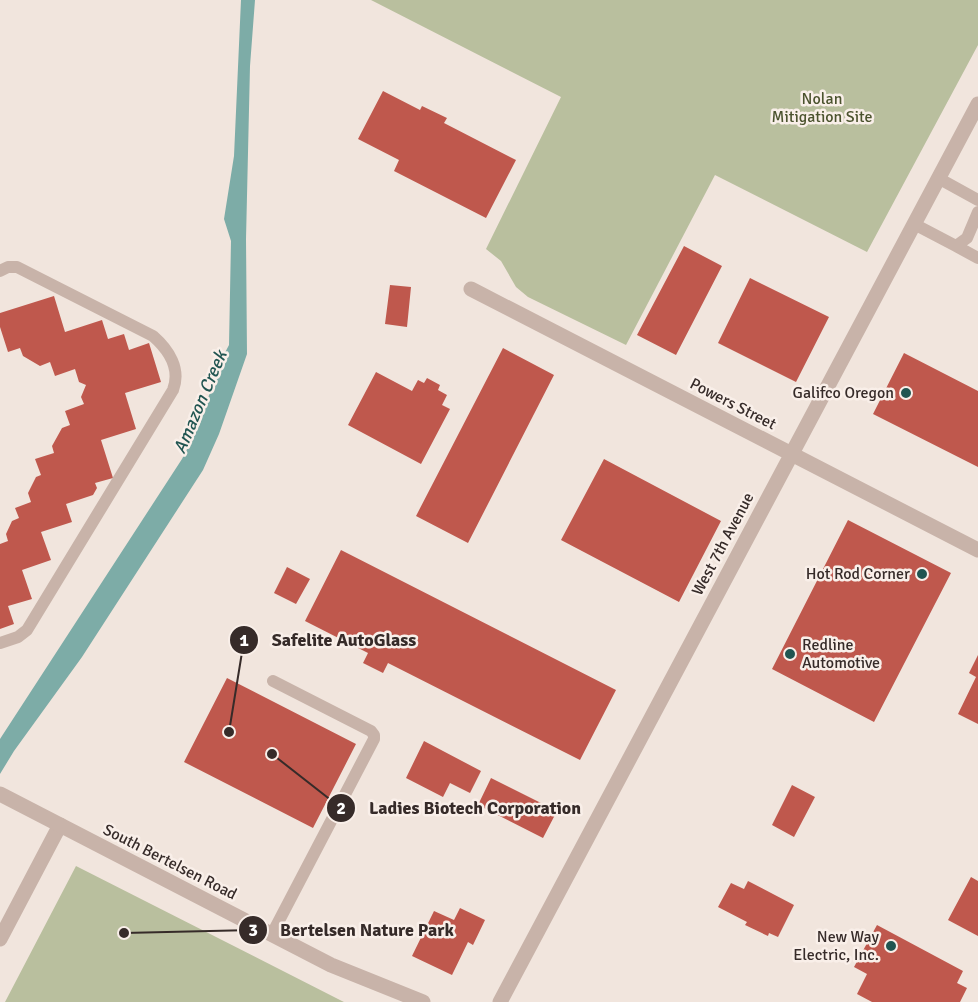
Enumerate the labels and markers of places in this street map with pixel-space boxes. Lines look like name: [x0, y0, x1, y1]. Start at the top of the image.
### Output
place label: Galifco Oregon: [793, 383, 894, 403]
marker: Galifco Oregon: [899, 386, 913, 400]
place label: Hot Rod Corner: [806, 564, 910, 584]
marker: Hot Rod Corner: [915, 567, 929, 581]
callout: Safelite AutoGlass: [229, 622, 428, 658]
place label: Redline Automotive: [802, 635, 880, 673]
marker: Redline Automotive: [783, 647, 797, 661]
callout: Ladies Biotech Corporation: [326, 790, 593, 826]
callout: Bertelsen Nature Park: [238, 912, 466, 948]
place label: New Way Electric, Inc.: [793, 927, 880, 965]
marker: New Way Electric, Inc.: [884, 939, 898, 953]

